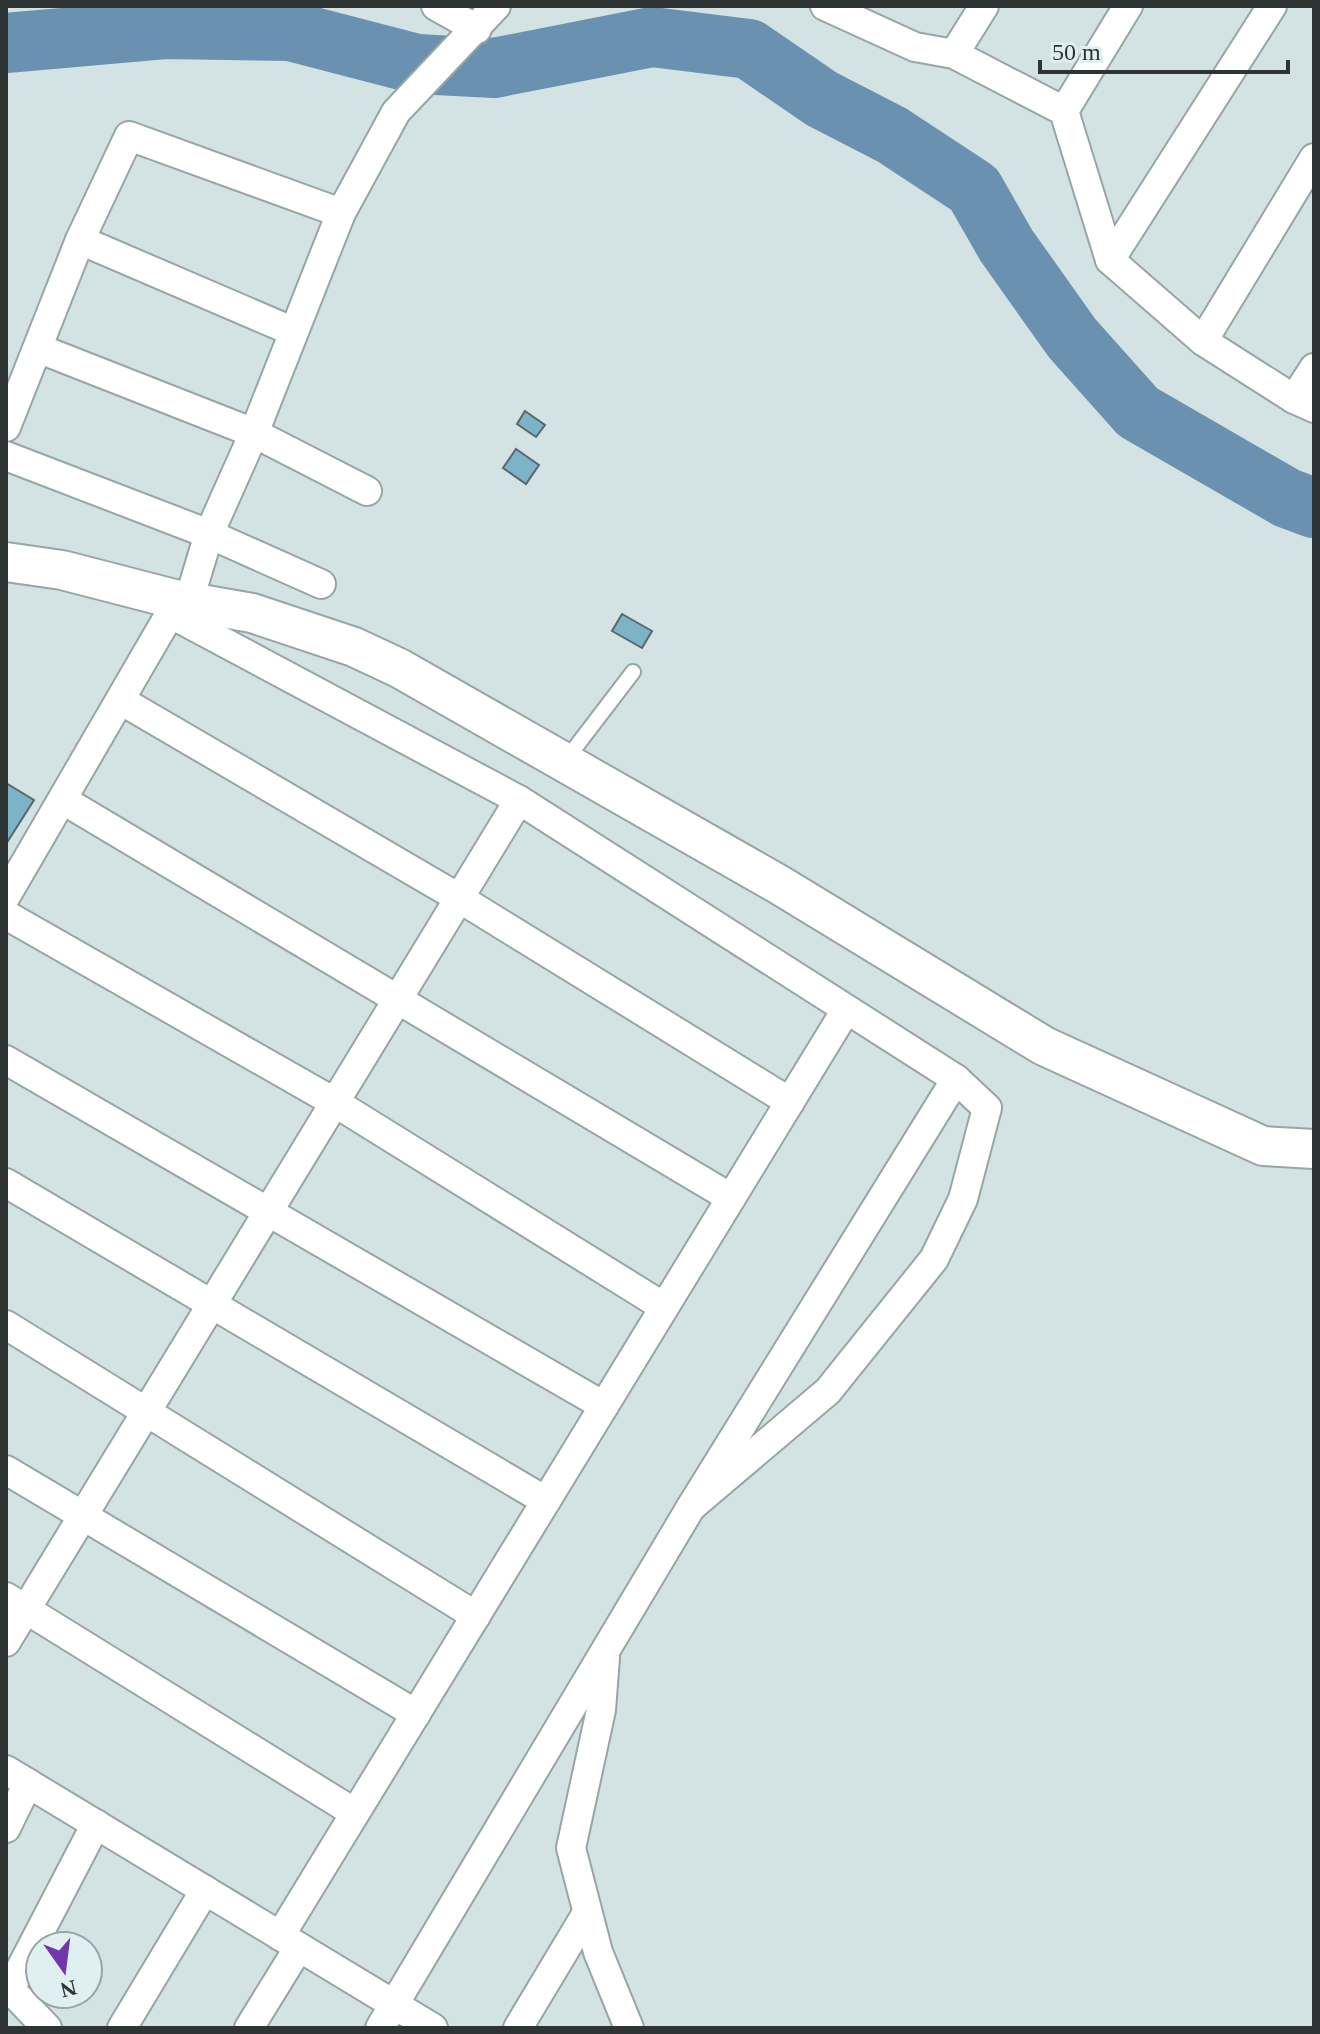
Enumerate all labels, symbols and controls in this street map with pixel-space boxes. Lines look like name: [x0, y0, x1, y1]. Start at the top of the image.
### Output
scale bar: [1040, 24, 1288, 74]
text: 50 m: [1052, 39, 1101, 65]
north arrow: [24, 1930, 104, 2010]
text: N: [58, 1975, 79, 2003]

